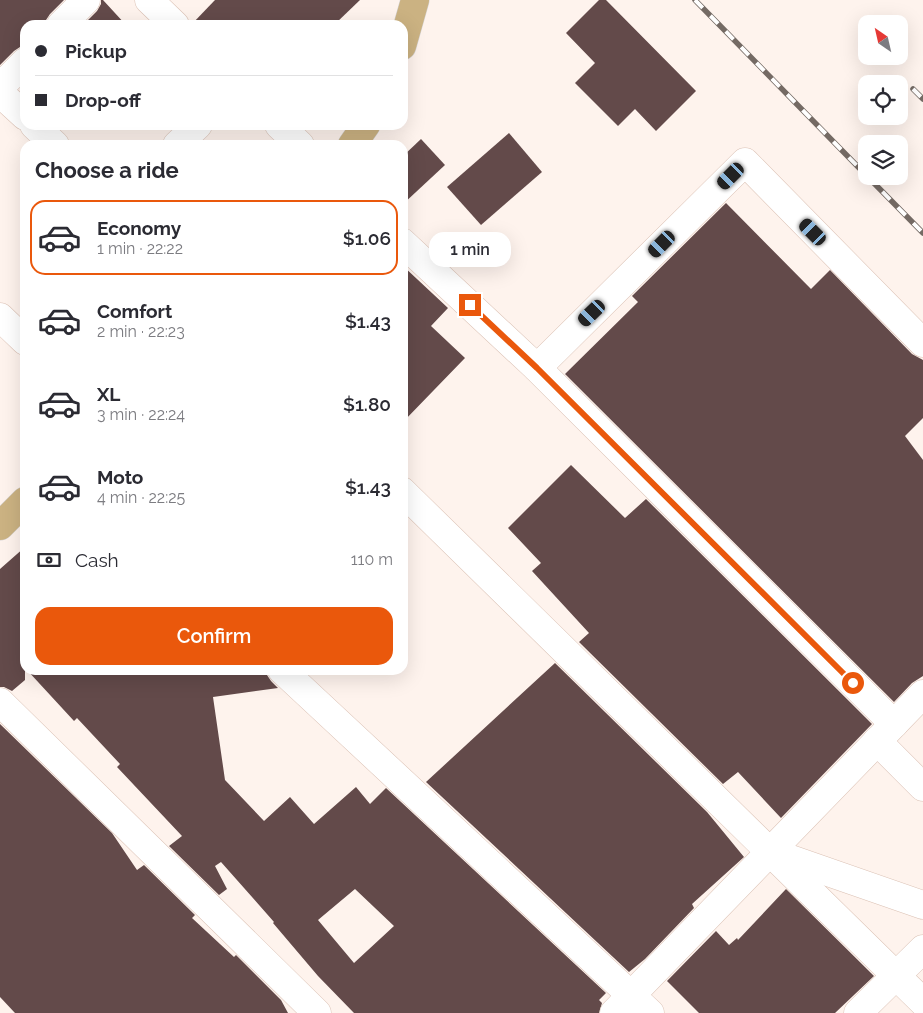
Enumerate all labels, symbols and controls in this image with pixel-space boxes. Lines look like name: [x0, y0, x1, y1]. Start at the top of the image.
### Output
north arrow: [858, 15, 908, 65]
map controls: [858, 15, 908, 185]
text: Pickup: [65, 40, 127, 62]
button: locate: [858, 75, 908, 125]
text: Drop-off: [65, 89, 141, 111]
button: layers: [858, 135, 908, 185]
text: Choose a ride: [35, 157, 179, 183]
car: [715, 160, 746, 192]
icon: car: [37, 215, 82, 260]
car: [797, 216, 828, 248]
text: Economy: [97, 217, 181, 239]
text: $1.06: [343, 227, 391, 249]
car: [646, 228, 677, 260]
callout: 1 min: [429, 232, 511, 268]
text: 1 min · 22:22: [97, 239, 183, 258]
text: 1 min: [450, 240, 490, 259]
route end: [459, 294, 481, 316]
car: [575, 297, 608, 329]
icon: car: [37, 298, 82, 343]
text: Comfort: [97, 300, 172, 322]
text: $1.43: [345, 310, 391, 332]
text: 2 min · 22:23: [97, 322, 185, 341]
icon: car: [37, 381, 82, 426]
text: XL: [97, 383, 120, 405]
text: $1.80: [343, 393, 391, 415]
text: 3 min · 22:24: [97, 405, 185, 424]
icon: car: [37, 464, 82, 509]
text: Moto: [97, 466, 143, 488]
text: $1.43: [345, 476, 391, 498]
text: 4 min · 22:25: [97, 488, 185, 507]
icon: cash: [35, 546, 63, 574]
text: Cash: [75, 549, 119, 571]
text: 110 m: [351, 550, 393, 569]
button: Confirm: [35, 607, 393, 665]
route start: [842, 672, 864, 694]

